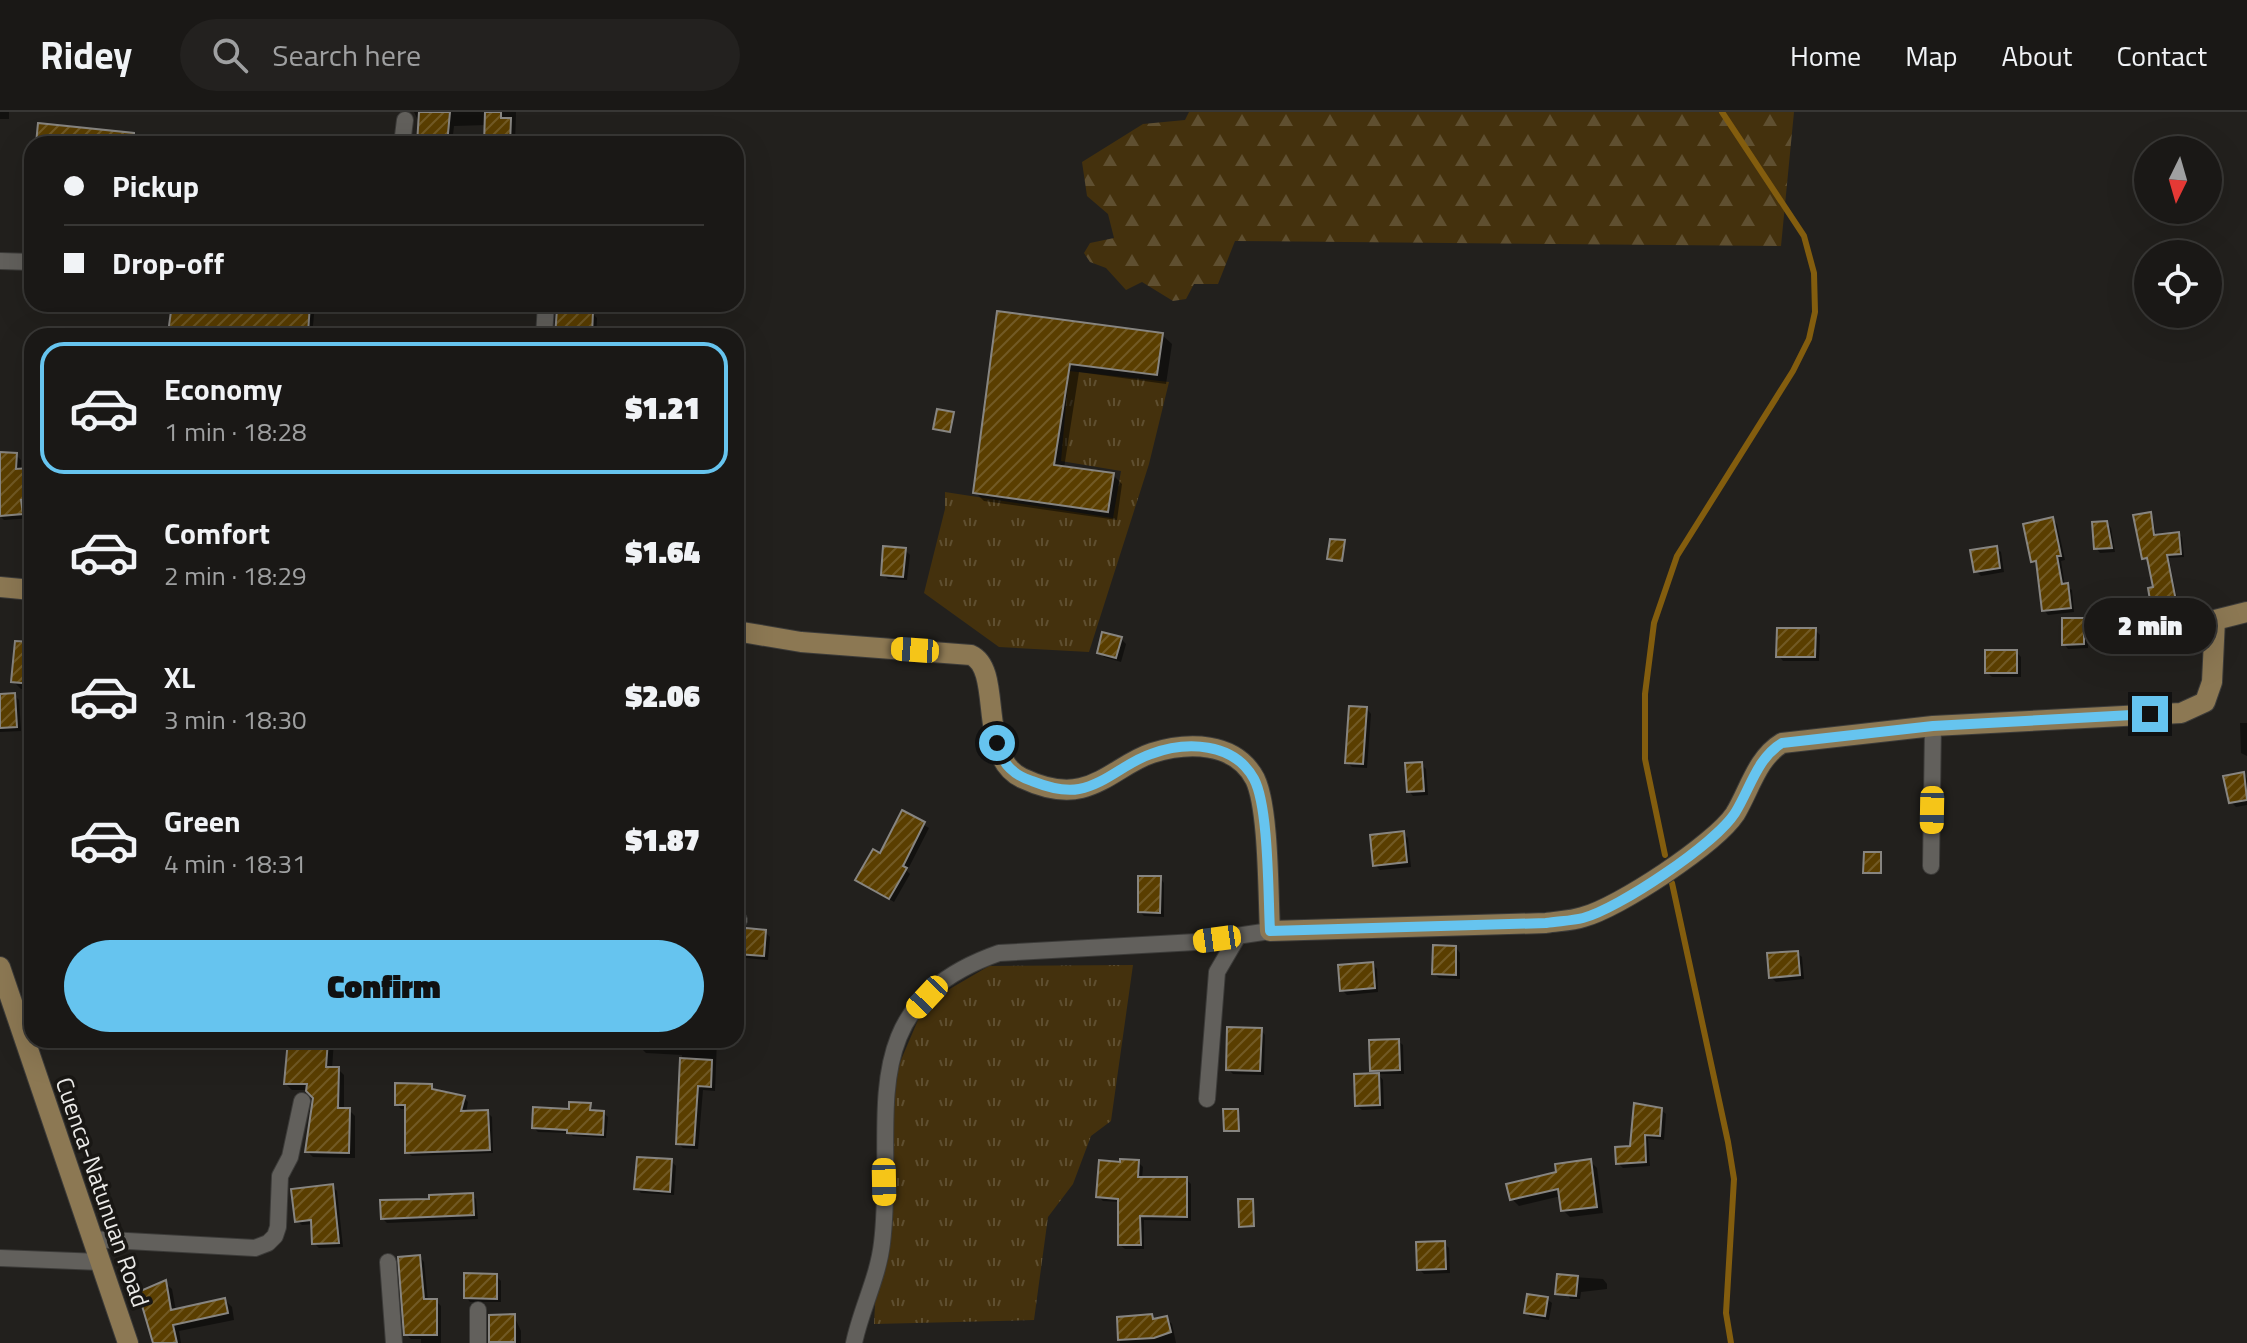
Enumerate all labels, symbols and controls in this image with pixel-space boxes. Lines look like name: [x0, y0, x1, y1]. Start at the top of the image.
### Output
search box: [180, 19, 740, 91]
text: Ridey: [40, 26, 132, 84]
text: Search here: [272, 32, 421, 78]
icon: search: [208, 33, 252, 77]
text: Home: [1790, 34, 1861, 77]
text: Map: [1905, 34, 1958, 77]
text: About: [2002, 34, 2072, 77]
text: Contact: [2116, 34, 2207, 77]
north arrow: [2134, 136, 2222, 224]
map controls: [2134, 136, 2222, 328]
text: Pickup: [112, 163, 199, 209]
text: Drop-off: [112, 240, 224, 286]
button: locate: [2134, 240, 2222, 328]
text: Economy: [164, 366, 282, 412]
icon: car: [68, 372, 140, 444]
text: $1.21: [626, 385, 700, 431]
text: 1 min · 18:28: [164, 412, 307, 451]
text: Comfort: [164, 510, 270, 556]
icon: car: [68, 516, 140, 588]
text: $1.64: [626, 529, 700, 575]
text: 2 min · 18:29: [164, 556, 307, 595]
callout: 2 min: [2084, 598, 2216, 654]
text: 2 min: [2118, 606, 2182, 645]
car: [890, 636, 940, 664]
text: XL: [164, 654, 195, 700]
icon: car: [68, 660, 140, 732]
text: $2.06: [626, 673, 700, 719]
route end: [2132, 696, 2168, 732]
text: 3 min · 18:30: [164, 700, 307, 739]
route start: [979, 725, 1015, 761]
car: [1920, 786, 1944, 834]
text: Green: [164, 798, 241, 844]
icon: car: [68, 804, 140, 876]
text: $1.87: [626, 817, 700, 863]
text: 4 min · 18:31: [164, 844, 307, 883]
car: [1192, 924, 1242, 954]
button: Confirm: [64, 940, 704, 1032]
car: [902, 971, 952, 1023]
street label: Cuenca-Natunuan Road: [47, 1072, 159, 1312]
car: [872, 1158, 896, 1206]

